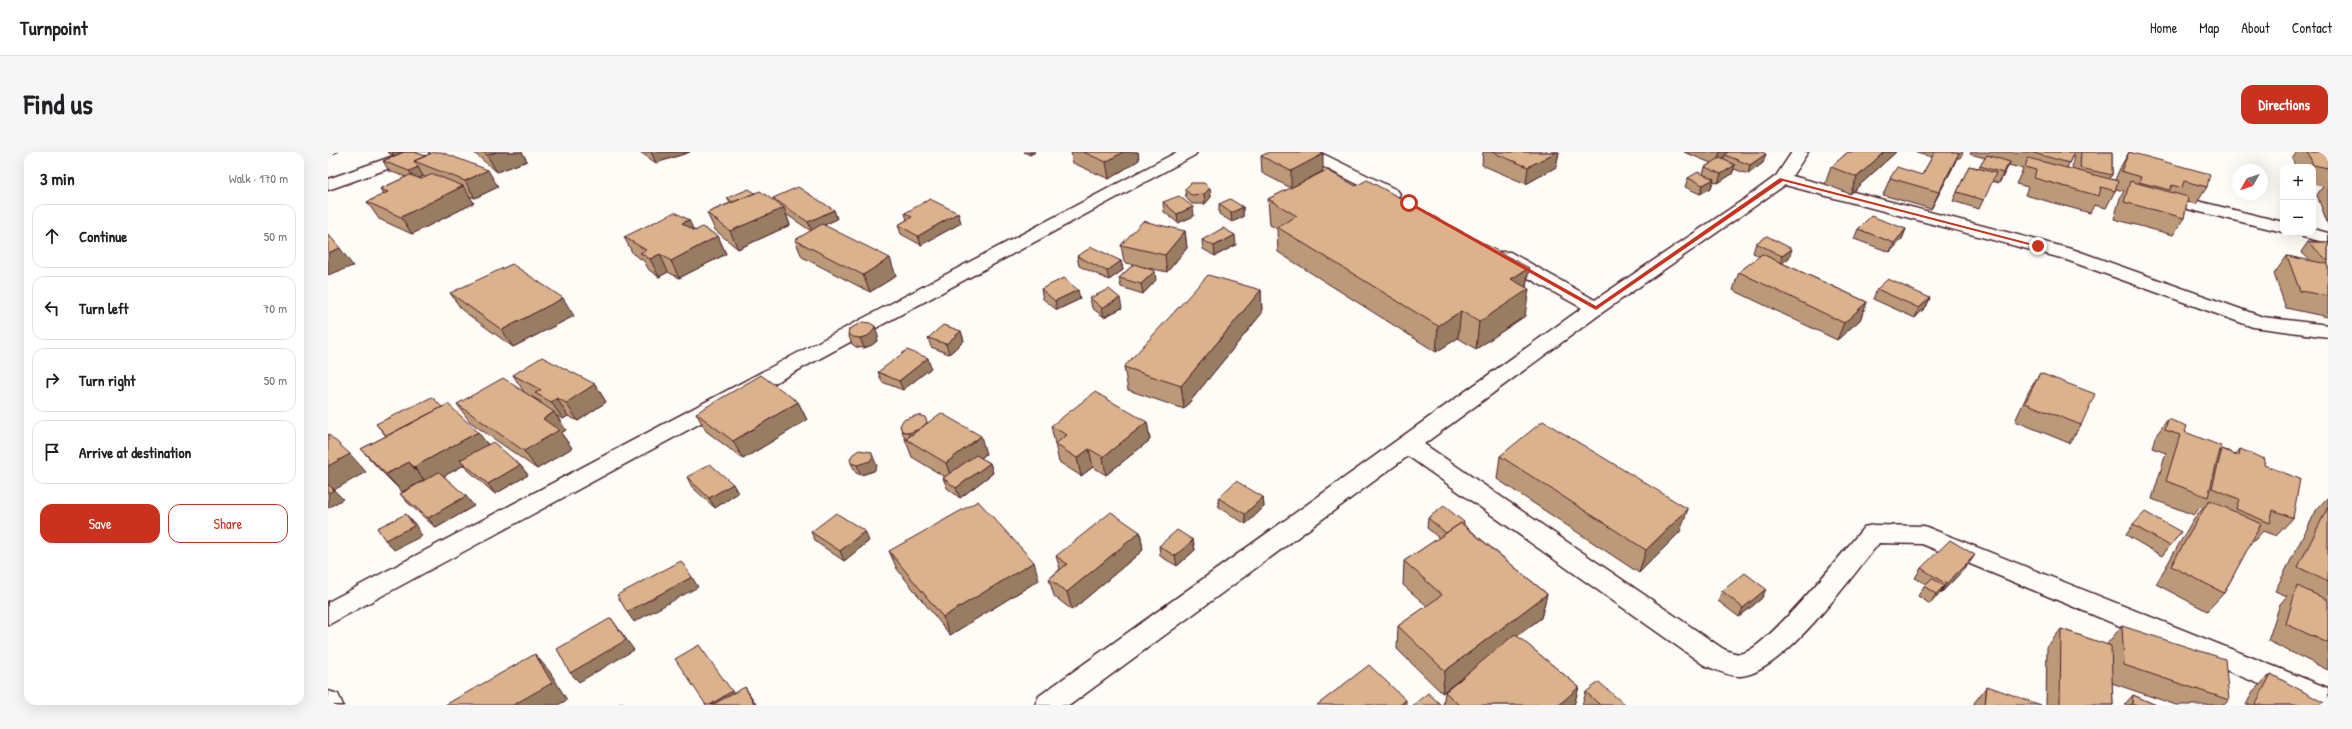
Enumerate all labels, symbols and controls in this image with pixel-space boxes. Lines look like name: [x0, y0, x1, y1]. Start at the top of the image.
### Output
text: Turnpoint: [20, 15, 88, 41]
text: Home: [2150, 18, 2177, 37]
text: Map: [2199, 18, 2219, 37]
text: About: [2241, 18, 2270, 37]
text: Contact: [2292, 18, 2332, 37]
text: Find us: [24, 85, 93, 123]
button: Directions: [2241, 85, 2328, 124]
north arrow: [2232, 164, 2268, 200]
map controls: [2280, 164, 2316, 236]
button: +: [2280, 164, 2316, 200]
text: 3 min: [40, 167, 75, 190]
text: Walk · 170 m: [229, 169, 288, 187]
route start: [1400, 194, 1418, 212]
button: −: [2280, 200, 2316, 236]
icon: ahead: [41, 225, 63, 247]
text: Continue: [79, 226, 127, 247]
text: 50 m: [264, 227, 287, 245]
route end: [2029, 237, 2047, 255]
icon: left: [41, 297, 63, 319]
text: Turn left: [79, 298, 129, 319]
text: 70 m: [263, 299, 287, 317]
icon: right: [41, 369, 63, 391]
text: Turn right: [79, 370, 135, 391]
text: 50 m: [264, 371, 287, 389]
icon: arrive: [41, 441, 63, 463]
text: Arrive at destination: [79, 442, 191, 463]
button: Save: [40, 504, 160, 543]
button: Share: [168, 504, 288, 543]

